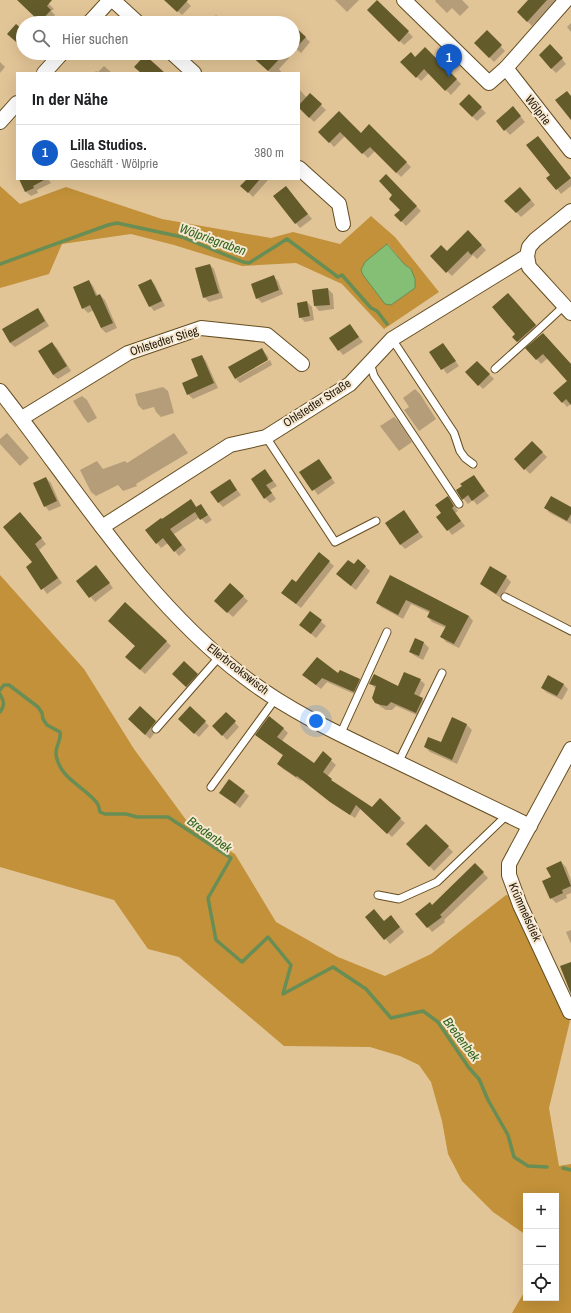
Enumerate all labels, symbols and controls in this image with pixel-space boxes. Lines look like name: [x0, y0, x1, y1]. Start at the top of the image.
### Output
search box: [16, 16, 300, 60]
icon: search: [30, 27, 52, 49]
text: Hier suchen: [62, 28, 128, 49]
pin: 1: [436, 44, 462, 77]
text: In der Nähe: [32, 87, 108, 110]
street label: Wölprie: [521, 92, 555, 128]
text: Lilla Studios.: [70, 134, 147, 155]
text: 1: [42, 144, 48, 161]
text: 380 m: [254, 144, 284, 161]
text: Geschäft · Wölprie: [70, 155, 158, 172]
water label: Wölpriegraben: [177, 220, 249, 259]
street label: Ohlstedter Stieg: [128, 322, 201, 360]
street label: Ohlstedter Straße: [280, 375, 354, 431]
street label: Ellerbrookswisch: [204, 640, 272, 698]
your location: [306, 711, 326, 731]
water label: Bredenbek: [184, 812, 236, 857]
street label: Krümmelsdiek: [505, 880, 545, 944]
water label: Bredenbek: [439, 1014, 484, 1066]
map controls: [523, 1193, 559, 1301]
button: +: [523, 1193, 559, 1229]
button: −: [523, 1229, 559, 1265]
button: locate: [523, 1265, 559, 1301]

